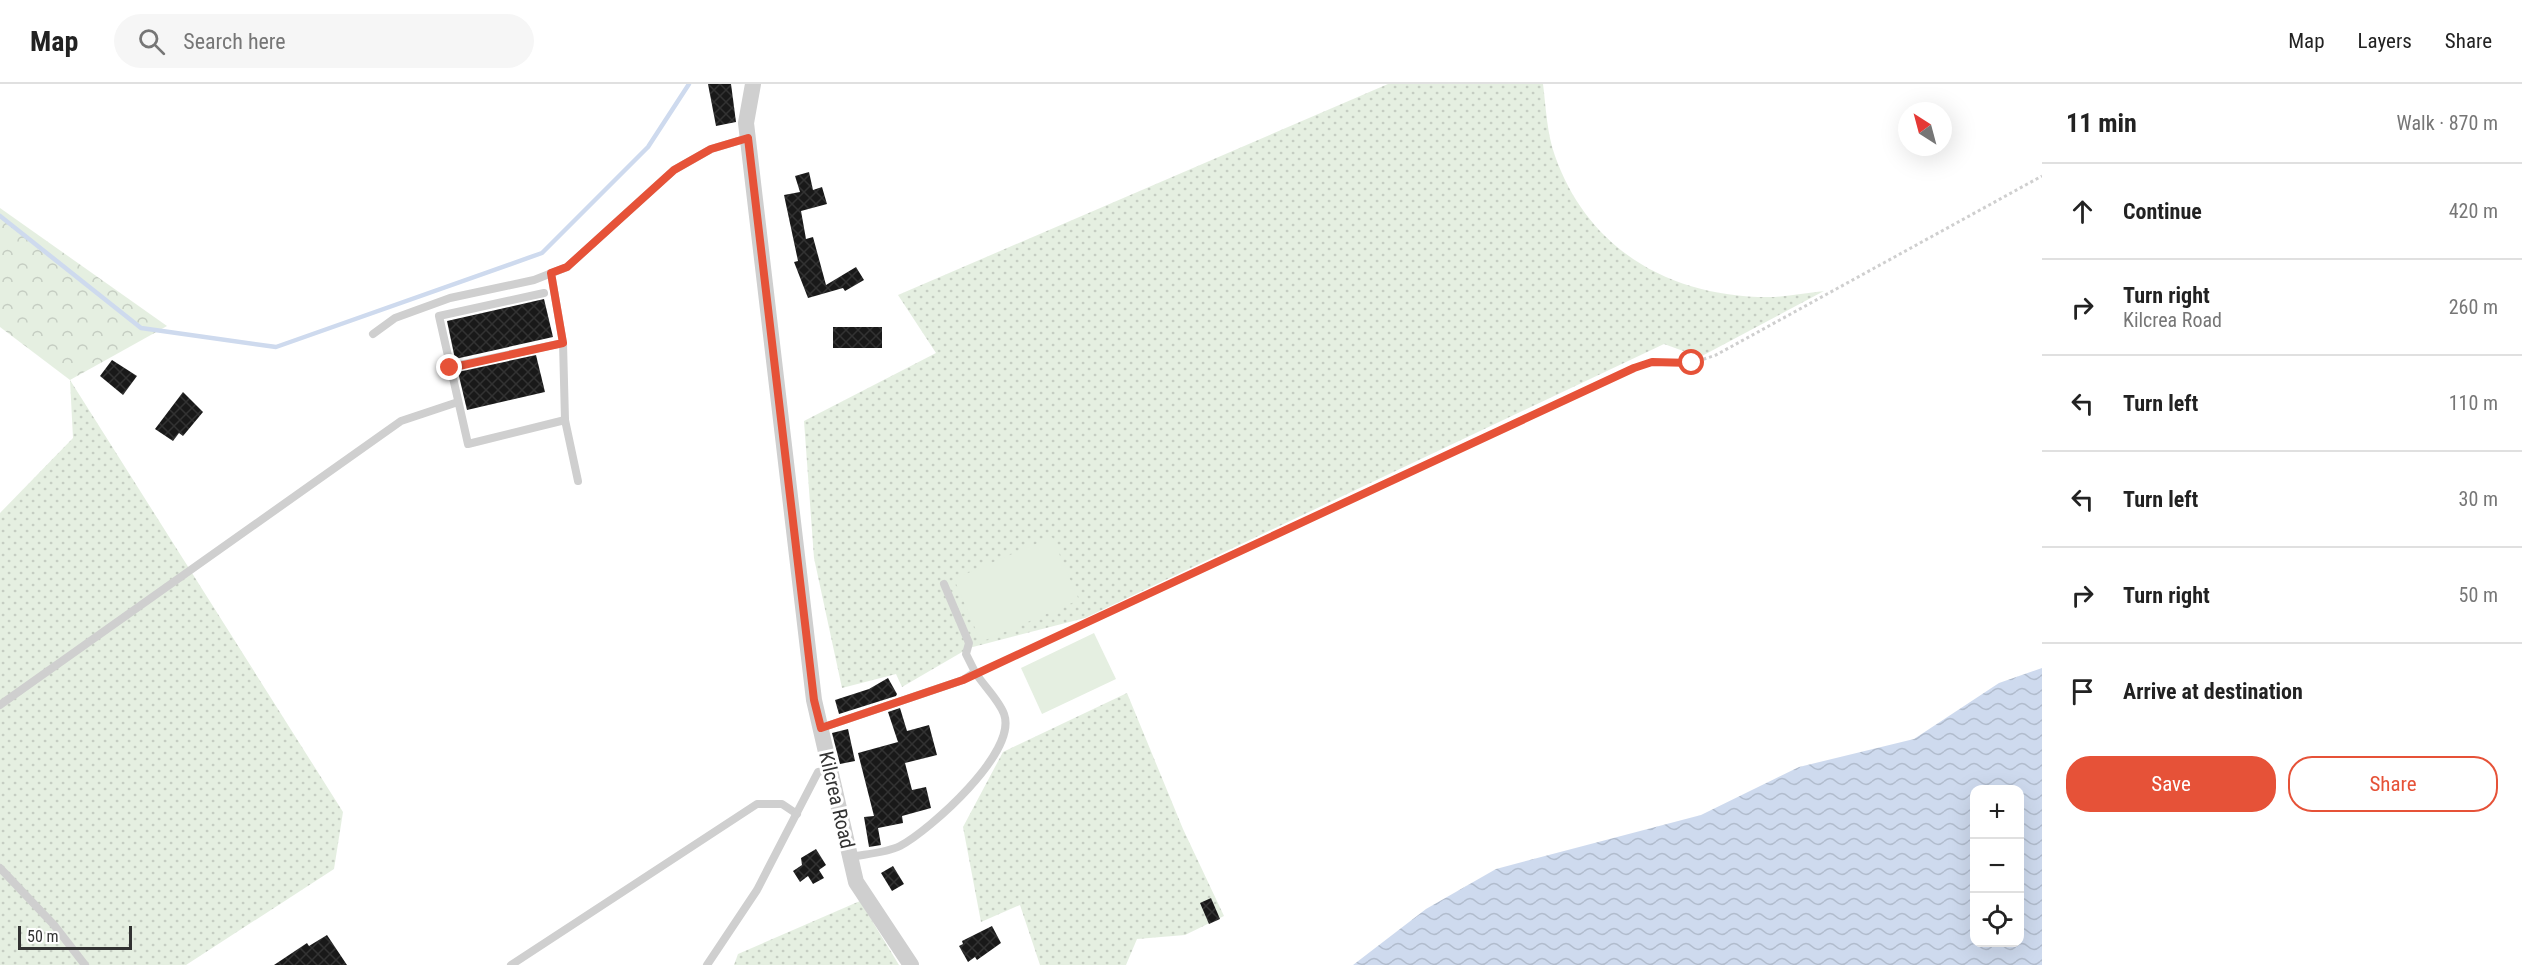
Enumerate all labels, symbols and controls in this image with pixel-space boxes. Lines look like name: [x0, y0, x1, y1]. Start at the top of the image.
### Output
search box: [114, 14, 534, 68]
text: Map: [30, 25, 78, 58]
icon: search: [135, 25, 168, 58]
text: Search here: [183, 29, 286, 54]
text: Map: [2288, 29, 2325, 53]
text: Layers: [2358, 29, 2412, 53]
text: Share: [2445, 29, 2492, 53]
north arrow: [1898, 102, 1952, 156]
text: 11 min: [2066, 108, 2137, 138]
text: Walk · 870 m: [2397, 111, 2498, 135]
icon: ahead: [2066, 195, 2099, 228]
text: Continue: [2123, 199, 2202, 224]
text: 420 m: [2449, 199, 2498, 223]
text: Turn right: [2123, 283, 2210, 308]
icon: right: [2066, 291, 2099, 324]
text: 260 m: [2449, 295, 2498, 319]
text: Kilcrea Road: [2123, 308, 2222, 332]
route start: [1678, 349, 1704, 375]
route end: [436, 354, 462, 380]
icon: left: [2066, 387, 2099, 420]
text: Turn left: [2123, 391, 2198, 416]
text: 110 m: [2449, 391, 2498, 415]
icon: left: [2066, 483, 2099, 516]
text: Turn left: [2123, 487, 2198, 512]
text: 30 m: [2459, 487, 2498, 511]
icon: right: [2066, 579, 2099, 612]
text: Turn right: [2123, 583, 2210, 608]
text: 50 m: [2459, 583, 2498, 607]
icon: arrive: [2066, 675, 2099, 708]
text: Arrive at destination: [2123, 679, 2303, 704]
street label: Kilcrea Road: [814, 749, 860, 851]
button: Save: [2066, 756, 2276, 812]
button: Share: [2288, 756, 2498, 812]
map controls: [1970, 785, 2024, 947]
button: +: [1970, 785, 2024, 839]
button: −: [1970, 839, 2024, 893]
button: locate: [1970, 893, 2024, 947]
scale bar: [18, 923, 132, 950]
text: 50 m: [27, 927, 59, 946]

